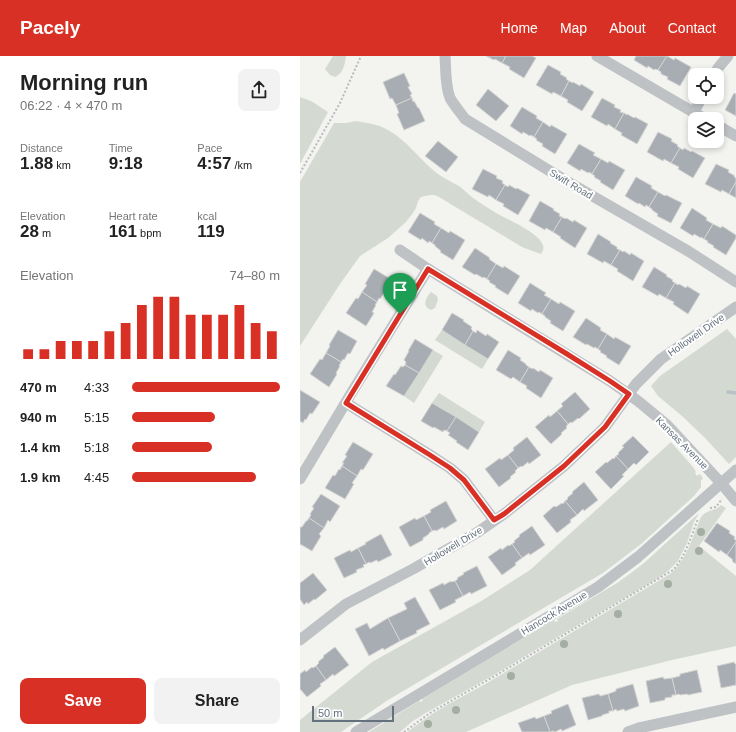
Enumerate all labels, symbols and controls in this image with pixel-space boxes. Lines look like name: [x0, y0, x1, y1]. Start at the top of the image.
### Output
text: Pacely: [20, 17, 80, 38]
text: Home: [501, 20, 538, 36]
text: Map: [560, 20, 587, 36]
text: About: [609, 20, 646, 36]
text: Contact: [668, 20, 716, 36]
map controls: [688, 68, 724, 148]
button: locate: [688, 68, 724, 104]
button: share: [238, 69, 280, 111]
text: Morning run: [20, 70, 148, 95]
text: 06:22 · 4 × 470 m: [20, 98, 122, 113]
button: layers: [688, 112, 724, 148]
text: Distance: [20, 142, 63, 154]
text: Time: [109, 142, 133, 154]
text: Pace: [197, 142, 222, 154]
text: 1.88: [20, 154, 53, 173]
text: 9:18: [109, 154, 143, 173]
text: 4:57: [197, 154, 231, 173]
text: km: [53, 159, 71, 171]
text: /km: [231, 159, 252, 171]
street label: Swift Road: [547, 167, 595, 201]
text: Elevation: [20, 210, 65, 222]
text: Heart rate: [109, 210, 158, 222]
text: kcal: [197, 210, 217, 222]
text: 28: [20, 222, 39, 241]
text: 161: [109, 222, 137, 241]
text: 119: [197, 222, 225, 241]
text: m: [39, 227, 51, 239]
text: bpm: [137, 227, 162, 239]
text: Elevation: [20, 268, 73, 283]
text: 74–80 m: [229, 268, 280, 283]
pin: [383, 273, 417, 314]
icon: arrive: [389, 279, 411, 301]
street label: Hollowell Drive: [666, 311, 727, 358]
text: 470 m: [20, 380, 57, 395]
text: 4:33: [84, 380, 109, 395]
text: 940 m: [20, 410, 57, 425]
text: 5:15: [84, 410, 109, 425]
street label: Kansas Avenue: [654, 415, 711, 472]
text: 1.4 km: [20, 440, 60, 455]
text: 5:18: [84, 440, 109, 455]
text: 1.9 km: [20, 470, 60, 485]
text: 4:45: [84, 470, 109, 485]
street label: Hollowell Drive: [422, 524, 485, 568]
street label: Hancock Avenue: [519, 589, 589, 637]
button: Save: [20, 678, 146, 724]
button: Share: [154, 678, 280, 724]
scale bar: [312, 704, 394, 723]
text: 50 m: [318, 707, 342, 719]

